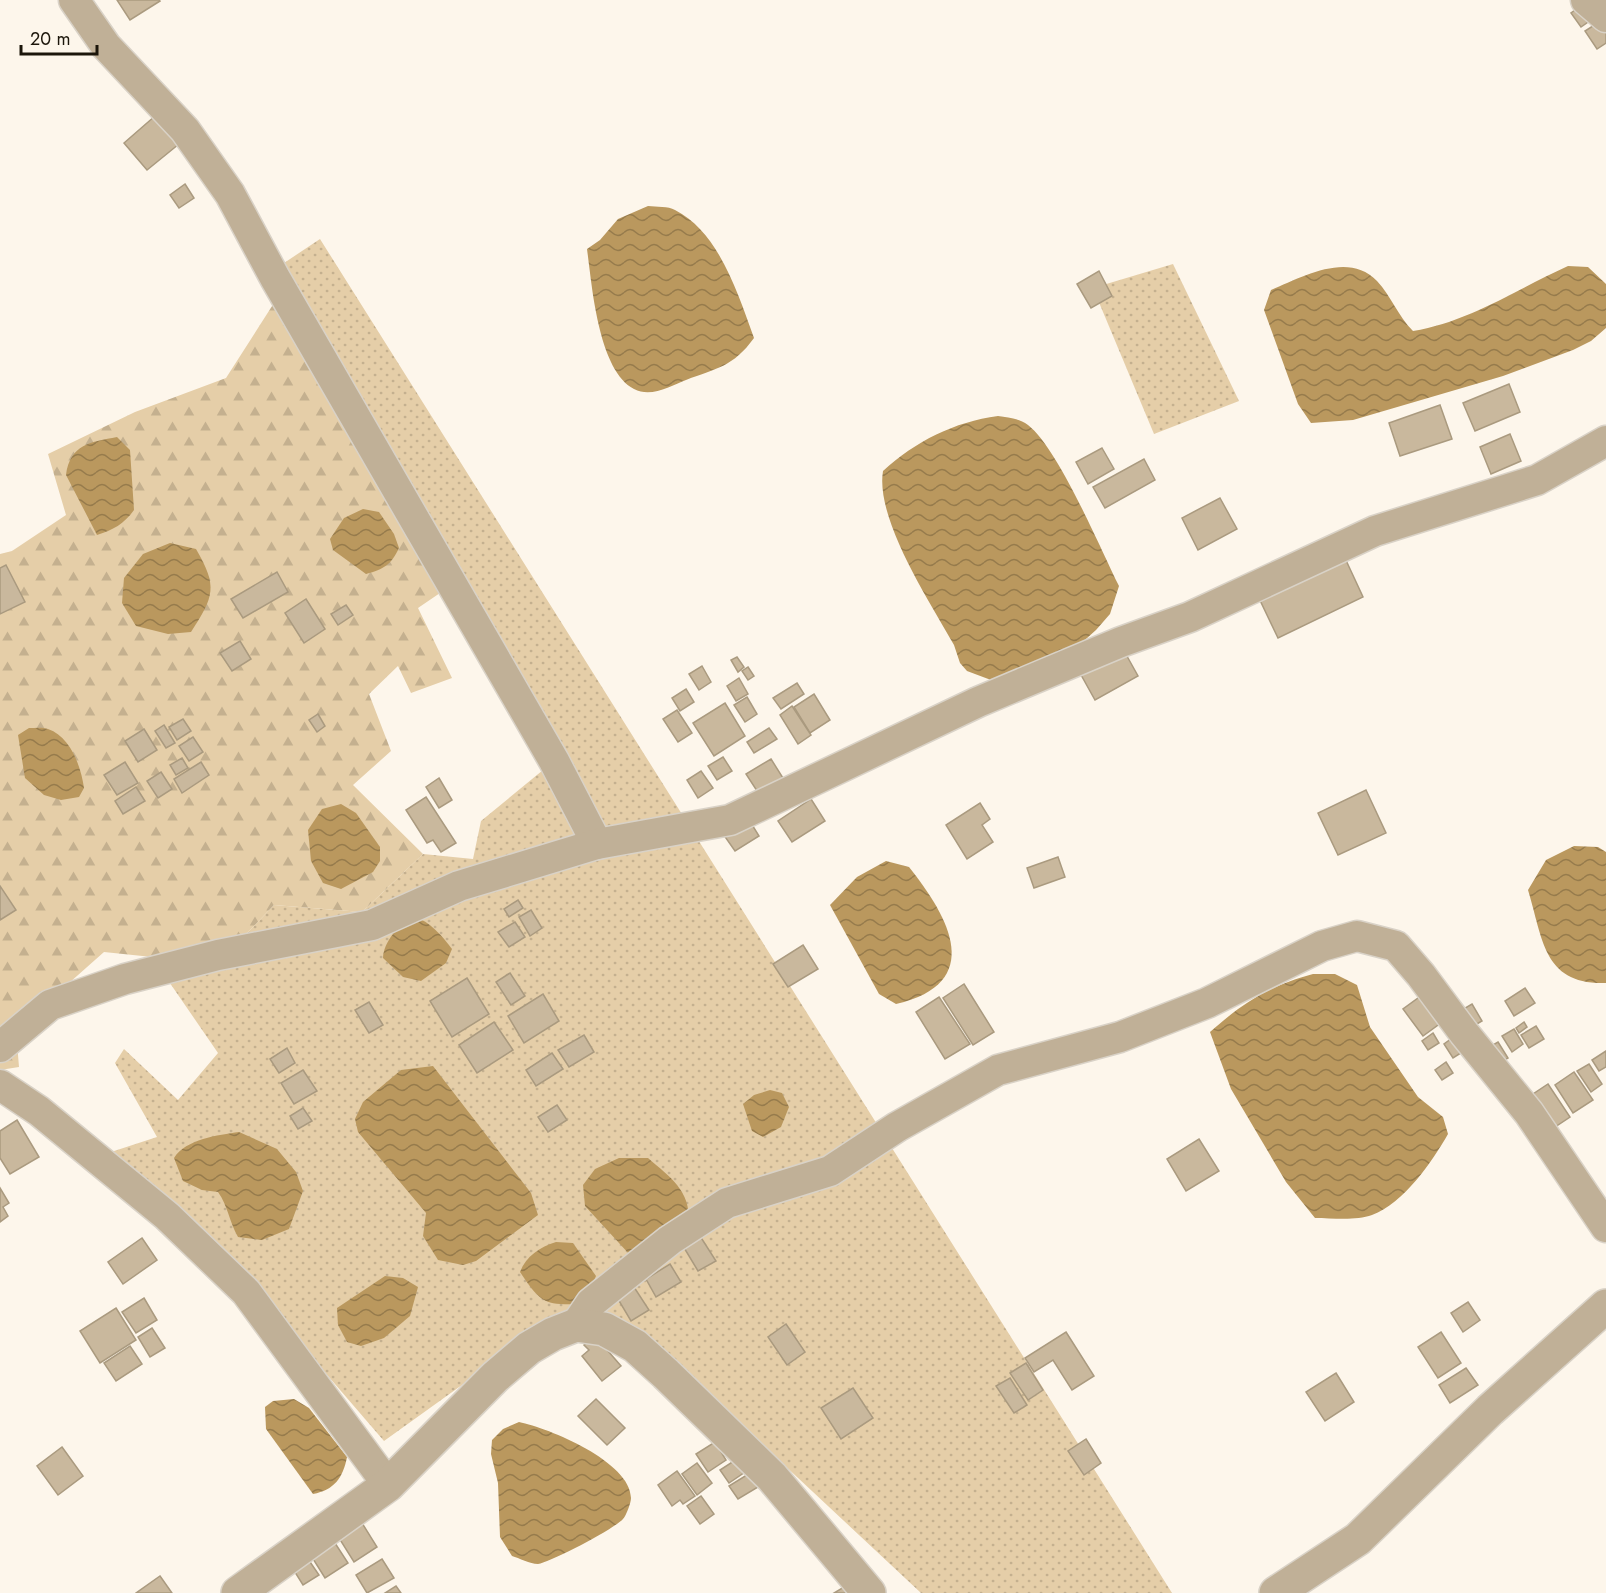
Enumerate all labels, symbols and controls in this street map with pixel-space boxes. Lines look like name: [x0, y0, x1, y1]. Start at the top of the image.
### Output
scale bar: [21, 18, 98, 56]
text: 20 m: [30, 26, 70, 52]

